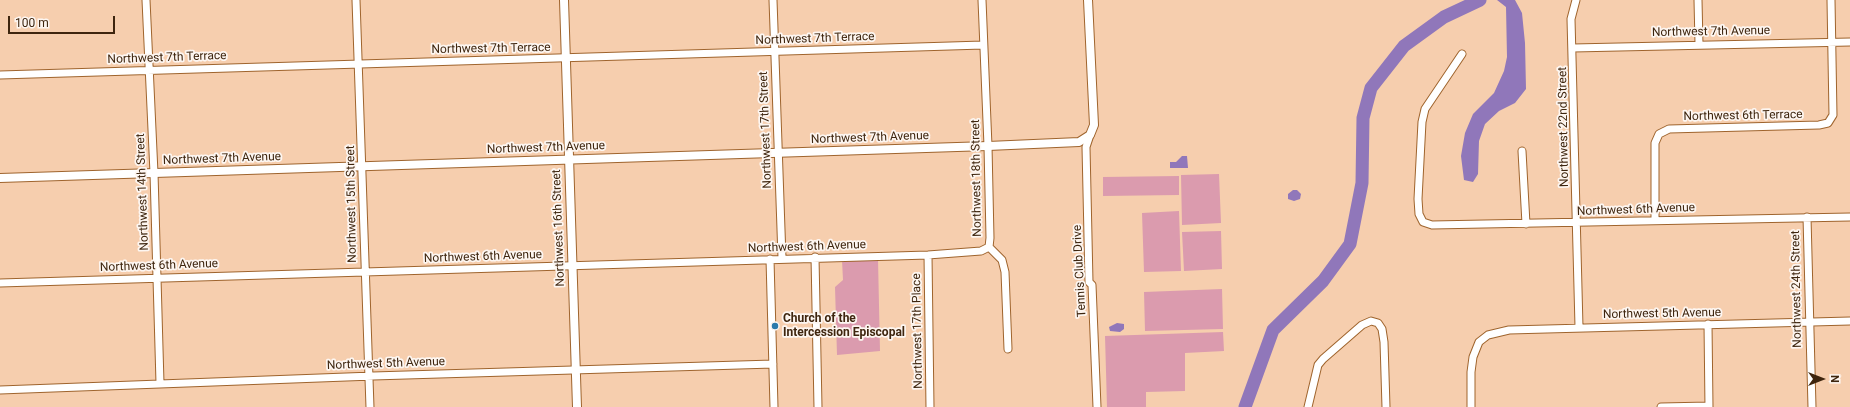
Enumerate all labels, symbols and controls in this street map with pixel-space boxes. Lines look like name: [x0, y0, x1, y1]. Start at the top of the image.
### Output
scale bar: [10, 8, 117, 34]
text: 100 m: [15, 16, 49, 30]
street label: Northwest 7th Avenue: [1652, 24, 1770, 40]
street label: Northwest 7th Terrace: [755, 30, 875, 48]
street label: Northwest 7th Terrace: [431, 41, 551, 57]
street label: Northwest 7th Terrace: [107, 49, 227, 67]
street label: Northwest 22nd Street: [1556, 67, 1572, 187]
street label: Northwest 17th Street: [757, 71, 775, 189]
street label: Northwest 6th Terrace: [1683, 108, 1803, 124]
street label: Northwest 18th Street: [969, 119, 985, 237]
street label: Northwest 7th Avenue: [811, 129, 929, 147]
street label: Northwest 14th Street: [134, 133, 152, 251]
street label: Northwest 7th Avenue: [487, 139, 605, 157]
street label: Northwest 15th Street: [344, 145, 360, 263]
street label: Northwest 7th Avenue: [163, 150, 281, 168]
street label: Northwest 16th Street: [550, 169, 568, 287]
street label: Northwest 6th Avenue: [1577, 201, 1695, 219]
street label: Tennis Club Drive: [1070, 225, 1090, 317]
street label: Northwest 24th Street: [1789, 230, 1805, 348]
street label: Northwest 6th Avenue: [748, 238, 866, 256]
street label: Northwest 6th Avenue: [424, 248, 542, 266]
street label: Northwest 6th Avenue: [100, 257, 218, 275]
street label: Northwest 17th Place: [910, 273, 926, 389]
street label: Northwest 5th Avenue: [1603, 306, 1721, 322]
place label: Church of the Intercession Episcopal: [783, 312, 905, 340]
marker: Church of the Intercession Episcopal: [770, 321, 780, 331]
street label: Northwest 5th Avenue: [327, 355, 445, 373]
north arrow: [1802, 359, 1842, 399]
text: N: [1828, 375, 1841, 383]

